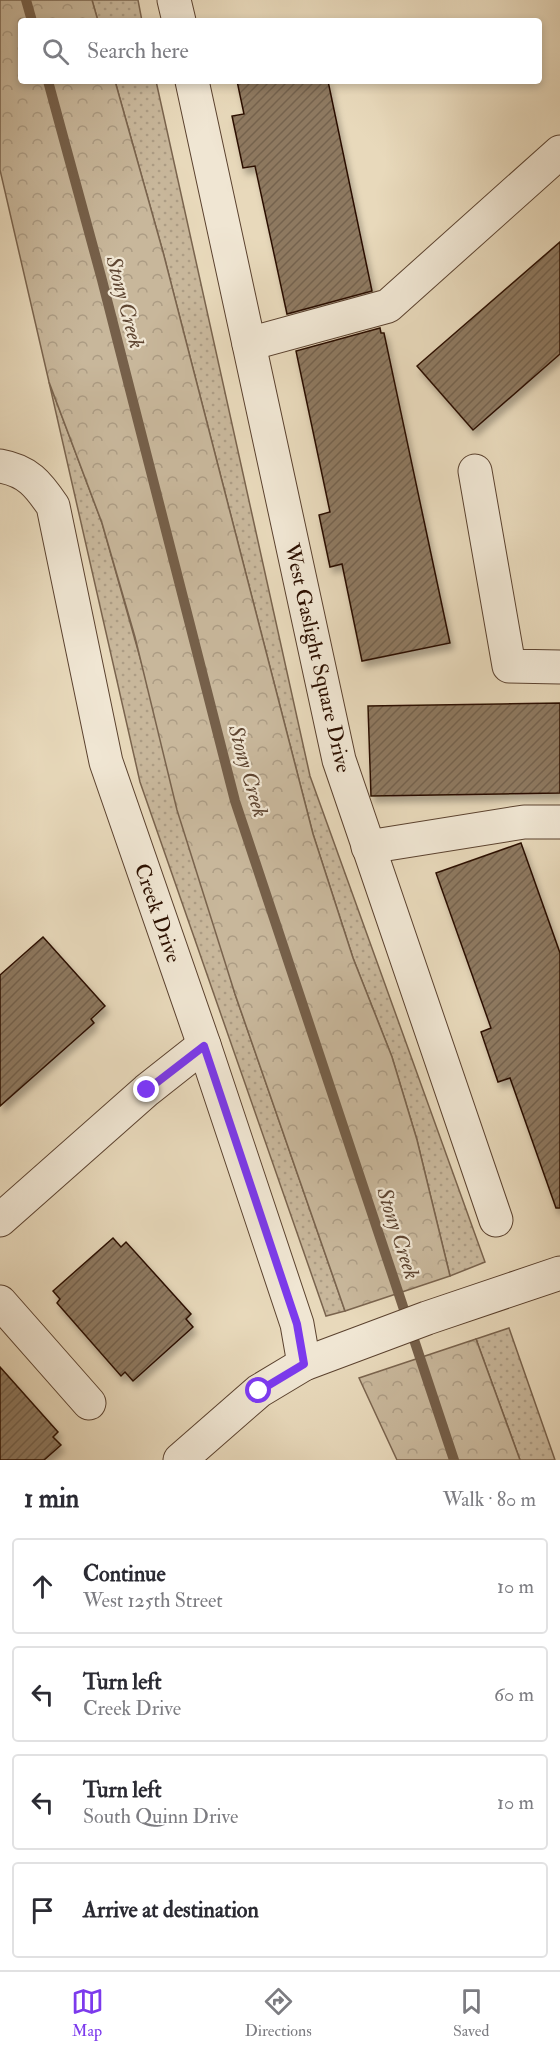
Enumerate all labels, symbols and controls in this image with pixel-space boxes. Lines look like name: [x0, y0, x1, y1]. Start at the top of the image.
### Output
search box: [18, 18, 542, 84]
icon: search: [39, 35, 72, 68]
text: Search here: [87, 37, 189, 65]
water label: Stony Creek: [99, 252, 151, 352]
street label: West Gaslight Square Drive: [278, 540, 357, 776]
water label: Stony Creek: [221, 721, 275, 821]
street label: Creek Drive: [128, 860, 187, 966]
route end: [133, 1076, 159, 1102]
water label: Stony Creek: [370, 1183, 426, 1283]
route start: [245, 1377, 271, 1403]
text: 1 min: [24, 1483, 79, 1515]
text: Walk · 80 m: [443, 1487, 536, 1512]
text: Continue: [83, 1560, 166, 1588]
icon: ahead: [26, 1570, 59, 1603]
text: 10 m: [497, 1574, 534, 1599]
text: West 125th Street: [83, 1588, 223, 1613]
text: Turn left: [83, 1668, 162, 1696]
icon: left: [26, 1678, 59, 1711]
text: 60 m: [494, 1682, 534, 1707]
text: Creek Drive: [83, 1696, 181, 1721]
text: Turn left: [83, 1776, 162, 1804]
icon: left: [26, 1786, 59, 1819]
text: 10 m: [497, 1790, 534, 1815]
text: South Quinn Drive: [83, 1804, 238, 1829]
icon: arrive: [26, 1894, 59, 1927]
text: Arrive at destination: [83, 1896, 259, 1924]
tab: Map: [71, 1985, 104, 2041]
tab: Directions: [245, 1985, 312, 2041]
tab: Saved: [453, 1985, 489, 2041]

